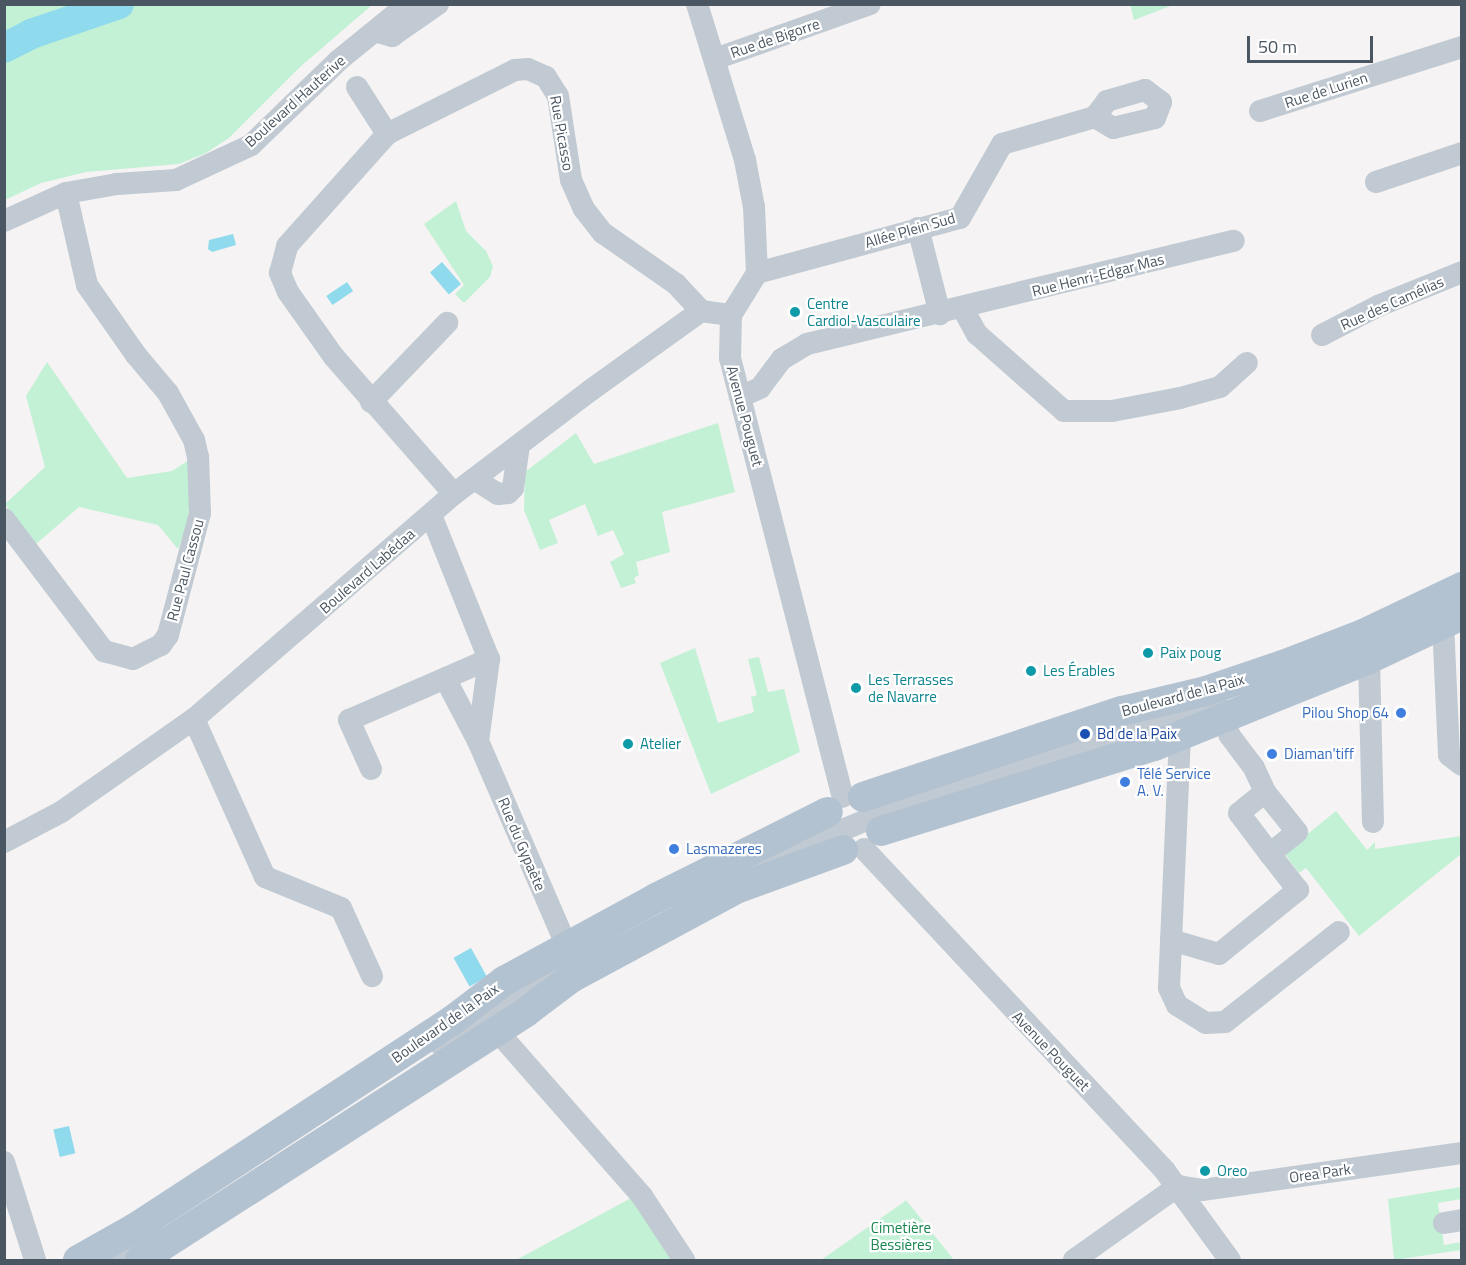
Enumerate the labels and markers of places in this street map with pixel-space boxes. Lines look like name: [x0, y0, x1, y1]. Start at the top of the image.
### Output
place label: Centre Cardiol-Vasculaire: [807, 294, 921, 329]
marker: Centre Cardiol-Vasculaire: [788, 305, 802, 319]
place label: Paix poug: [1160, 644, 1221, 662]
marker: Paix poug: [1141, 646, 1155, 660]
place label: Les Érables: [1043, 662, 1115, 680]
marker: Les Érables: [1024, 664, 1038, 678]
place label: Les Terrasses de Navarre: [868, 670, 953, 705]
marker: Les Terrasses de Navarre: [849, 681, 863, 695]
place label: Pilou Shop 64: [1302, 704, 1389, 722]
marker: Pilou Shop 64: [1394, 706, 1408, 720]
place label: Bd de la Paix: [1097, 725, 1177, 743]
marker: Bd de la Paix: [1078, 727, 1092, 741]
place label: Atelier: [640, 735, 681, 753]
marker: Atelier: [621, 737, 635, 751]
place label: Diaman'tiff: [1284, 745, 1354, 763]
marker: Diaman'tiff: [1265, 747, 1279, 761]
place label: Télé Service A. V.: [1137, 764, 1211, 799]
marker: Télé Service A. V.: [1118, 775, 1132, 789]
place label: Lasmazeres: [686, 840, 762, 858]
marker: Lasmazeres: [667, 842, 681, 856]
place label: Oreo: [1217, 1162, 1247, 1180]
marker: Oreo: [1198, 1164, 1212, 1178]

